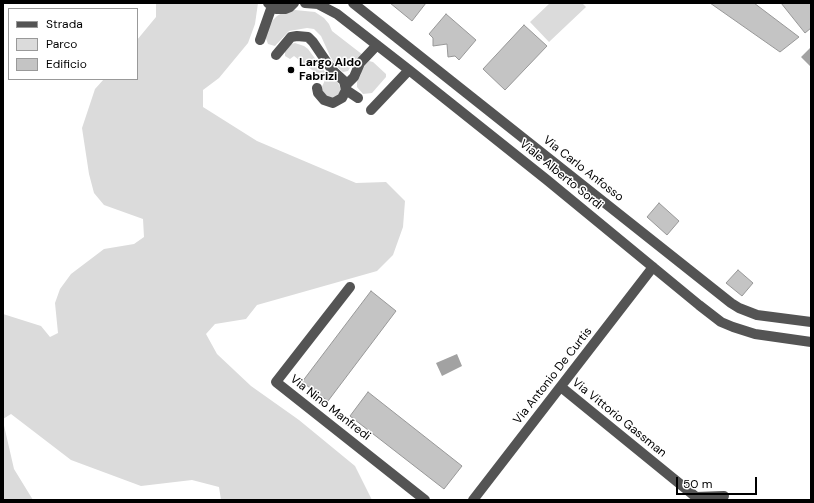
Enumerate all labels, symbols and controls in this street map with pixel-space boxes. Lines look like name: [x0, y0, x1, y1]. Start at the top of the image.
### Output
legend: [8, 8, 138, 80]
text: Strada: [46, 16, 83, 32]
text: Parco: [46, 36, 77, 52]
text: Edificio: [46, 56, 87, 72]
place label: Largo Aldo Fabrizi: [299, 56, 361, 84]
marker: Largo Aldo Fabrizi: [286, 65, 296, 75]
street label: Via Carlo Anfosso: [540, 133, 626, 205]
street label: Viale Alberto Sordi: [516, 137, 606, 213]
street label: Via Antonio De Curtis: [511, 325, 595, 427]
street label: Via Nino Manfredi: [287, 372, 373, 444]
street label: Via Vittorio Gassman: [569, 375, 669, 461]
scale bar: [678, 469, 759, 495]
text: 50 m: [683, 476, 712, 492]

